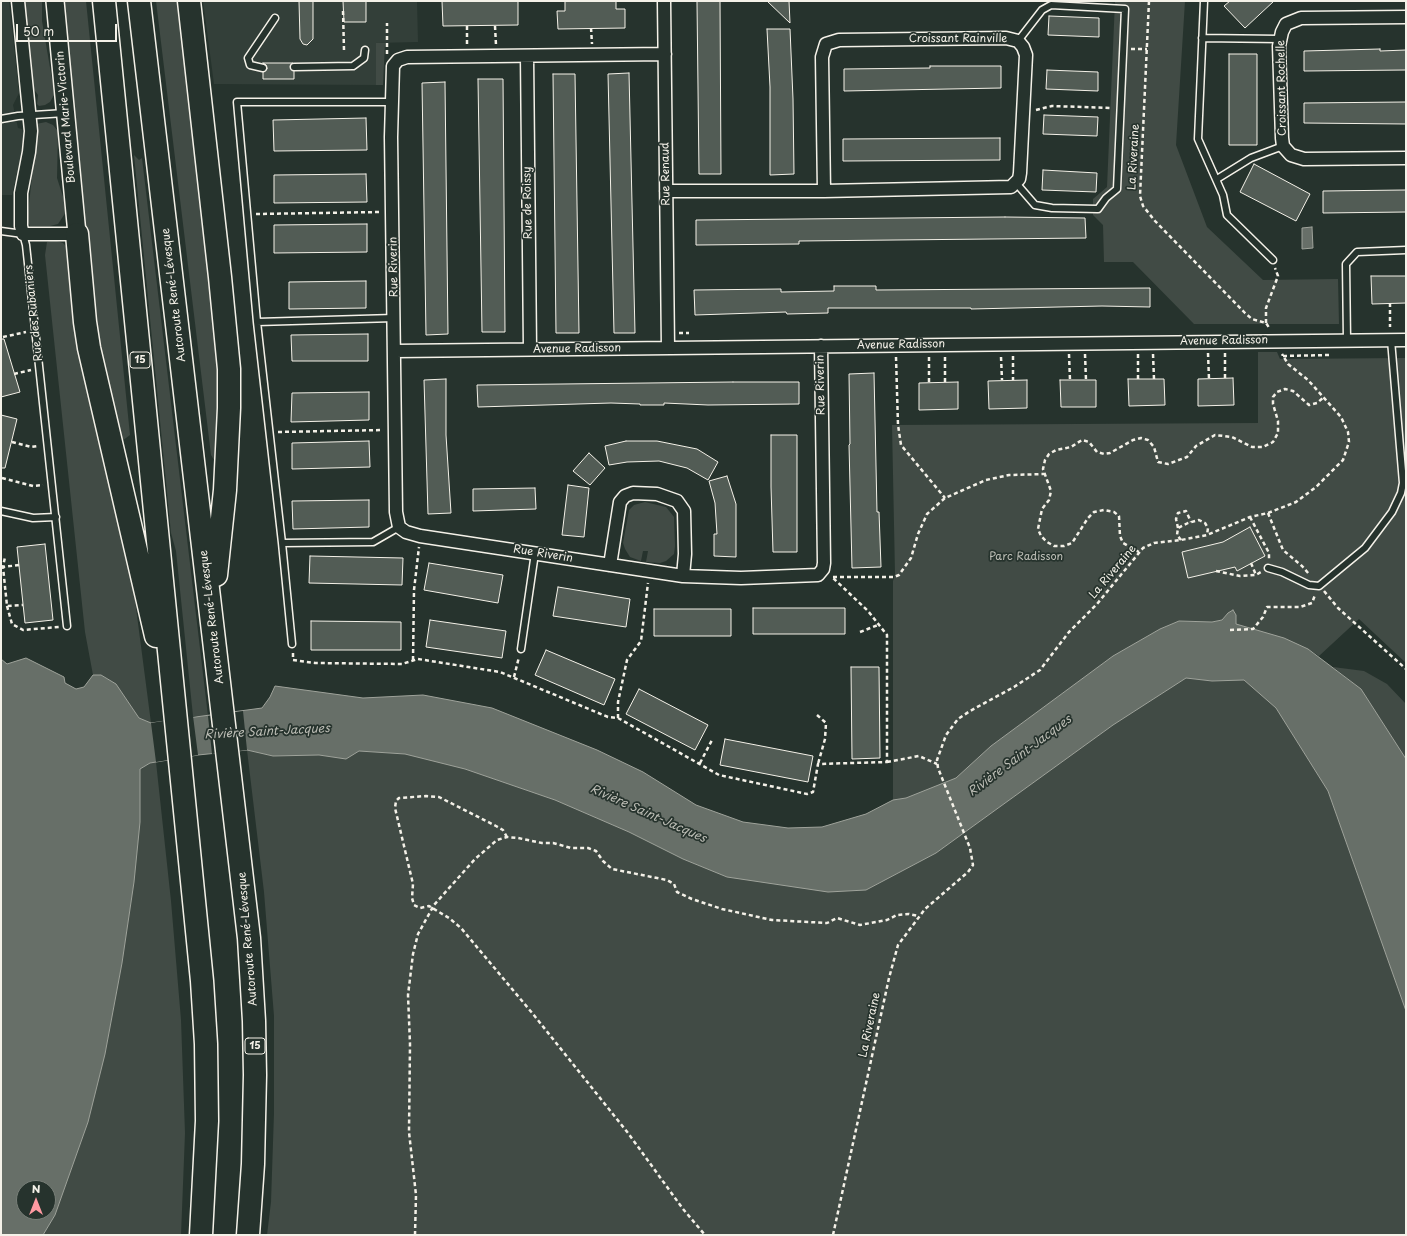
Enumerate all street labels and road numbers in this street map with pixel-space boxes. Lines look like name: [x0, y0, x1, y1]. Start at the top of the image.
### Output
street label: Croissant Rainville: [909, 32, 1007, 46]
street label: Croissant Rochelle: [1275, 40, 1289, 136]
street label: Boulevard Marie-Victorin: [54, 50, 78, 184]
street label: La Riveraine: [1126, 124, 1142, 190]
street label: Rue Renaud: [659, 142, 673, 206]
street label: Rue de Roissy: [521, 167, 535, 239]
street label: Autoroute René-Lévesque: [159, 227, 189, 363]
street label: Rue Riverin: [387, 237, 401, 297]
street label: Rue des Rubaniers: [22, 264, 46, 362]
street label: Avenue Radisson: [1180, 334, 1268, 348]
street label: Avenue Radisson: [857, 338, 945, 352]
street label: Avenue Radisson: [533, 342, 621, 356]
road number: 15: [130, 352, 150, 368]
street label: Rue Riverin: [814, 355, 828, 415]
street label: La Riveraine: [1087, 542, 1139, 602]
street label: Rue Riverin: [512, 543, 574, 565]
street label: Autoroute René-Lévesque: [197, 549, 227, 685]
street label: Autoroute René-Lévesque: [236, 871, 260, 1007]
street label: La Riveraine: [857, 991, 883, 1059]
road number: 15: [245, 1038, 265, 1054]

